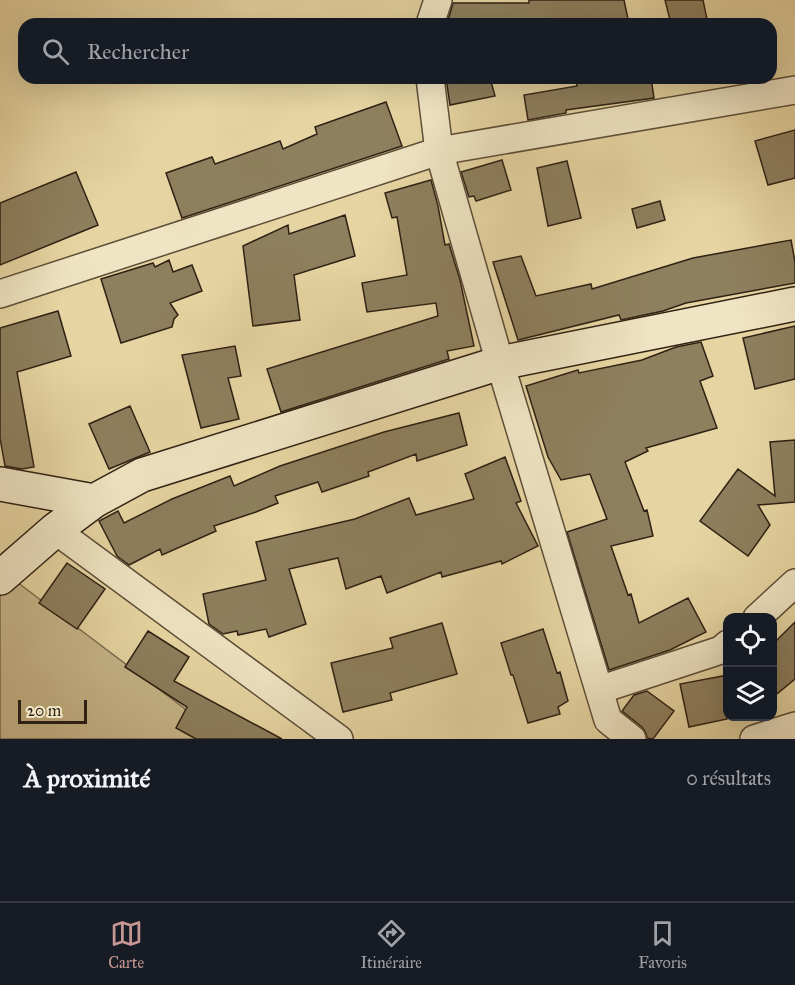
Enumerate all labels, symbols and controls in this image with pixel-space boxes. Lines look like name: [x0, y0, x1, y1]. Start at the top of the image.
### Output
search box: [18, 18, 777, 84]
icon: search: [39, 35, 72, 68]
text: Rechercher: [87, 38, 189, 65]
map controls: [723, 613, 777, 721]
button: locate: [723, 613, 777, 667]
button: layers: [723, 667, 777, 721]
scale bar: [18, 697, 87, 724]
text: 20 m: [27, 701, 61, 720]
text: À proximité: [24, 762, 150, 794]
text: 0 résultats: [686, 766, 771, 790]
tab: Carte: [108, 917, 144, 972]
tab: Itinéraire: [360, 917, 422, 972]
tab: Favoris: [638, 917, 687, 972]

